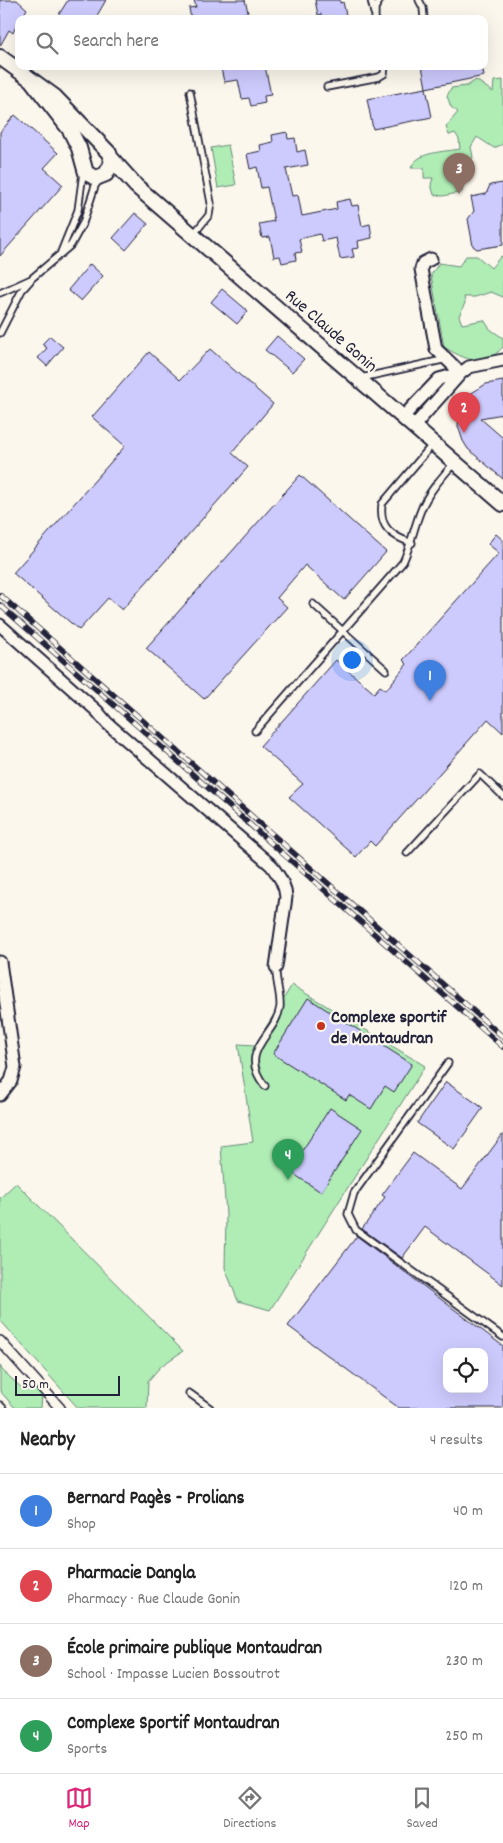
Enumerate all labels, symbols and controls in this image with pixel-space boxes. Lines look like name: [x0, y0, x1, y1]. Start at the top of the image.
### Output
search box: [15, 15, 488, 70]
icon: search: [33, 29, 61, 57]
text: Search here: [73, 29, 159, 56]
pin: 3: [443, 153, 475, 194]
street label: Rue Claude Gonin: [279, 285, 382, 379]
pin: 2: [448, 392, 480, 433]
your location: [339, 647, 365, 673]
pin: 1: [414, 660, 446, 701]
place label: Complexe sportif de Montaudran: [331, 1006, 448, 1052]
marker: Complexe sportif de Montaudran: [315, 1020, 327, 1032]
pin: 4: [272, 1139, 304, 1180]
map controls: [443, 1348, 488, 1393]
button: locate: [443, 1348, 488, 1393]
scale bar: [15, 1373, 120, 1396]
text: 50 m: [22, 1375, 49, 1395]
text: Nearby: [20, 1426, 75, 1456]
text: 4 results: [430, 1429, 483, 1452]
text: Bernard Pagès - Prolians: [67, 1486, 244, 1513]
text: 1: [34, 1500, 38, 1523]
text: 40 m: [453, 1500, 483, 1523]
text: Shop: [67, 1513, 96, 1536]
text: Pharmacie Dangla: [67, 1561, 195, 1588]
text: 2: [33, 1575, 40, 1598]
text: 120 m: [449, 1575, 483, 1598]
text: Pharmacy · Rue Claude Gonin: [67, 1588, 240, 1611]
text: École primaire publique Montaudran: [67, 1636, 322, 1663]
text: 3: [32, 1650, 40, 1673]
text: 230 m: [446, 1650, 483, 1673]
text: School · Impasse Lucien Bossoutrot: [67, 1663, 280, 1686]
text: Complexe Sportif Montaudran: [67, 1711, 280, 1738]
text: 4: [33, 1725, 39, 1748]
text: 250 m: [445, 1725, 483, 1748]
text: Sports: [67, 1738, 107, 1761]
tab: Map: [65, 1784, 93, 1834]
tab: Directions: [223, 1784, 276, 1834]
tab: Saved: [407, 1784, 438, 1834]

